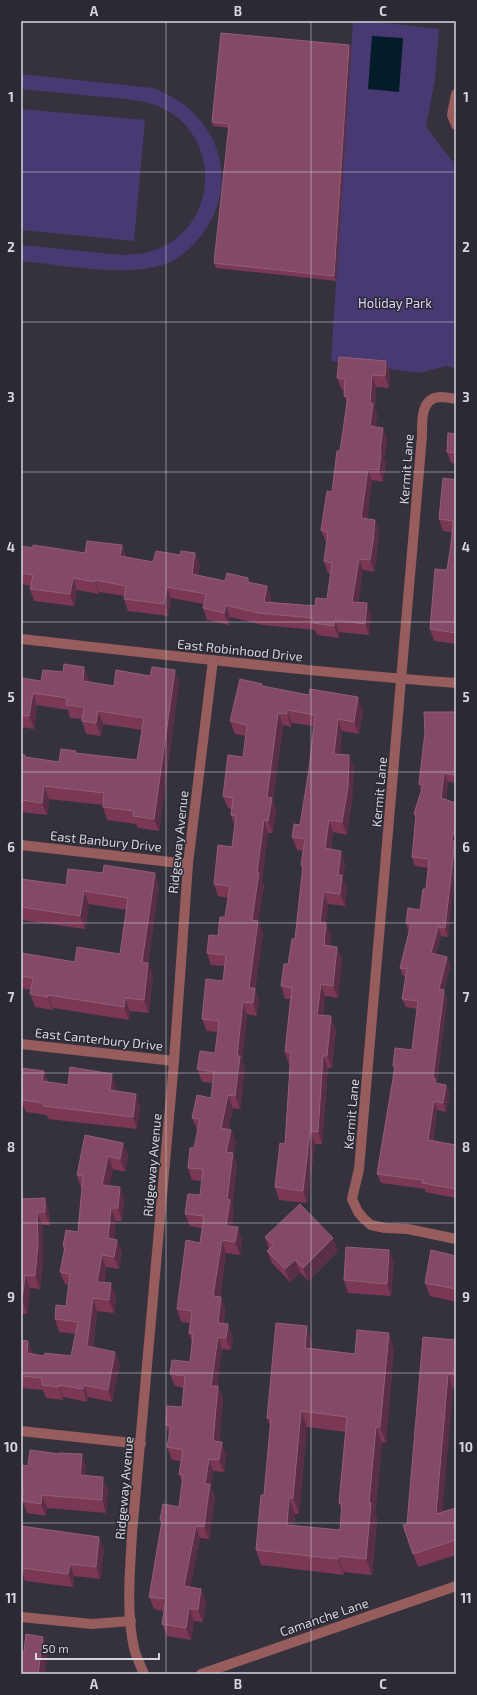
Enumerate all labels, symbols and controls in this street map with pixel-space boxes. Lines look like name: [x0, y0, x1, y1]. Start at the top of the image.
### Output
text: A: [90, 3, 99, 19]
text: B: [234, 3, 242, 19]
text: C: [379, 3, 387, 19]
text: 1: [8, 89, 14, 105]
text: 1: [463, 89, 469, 105]
text: 2: [7, 239, 15, 255]
text: 2: [462, 239, 470, 255]
park label: Holiday Park: [358, 295, 432, 311]
text: 3: [7, 389, 15, 405]
text: 3: [462, 389, 470, 405]
street label: Kermit Lane: [396, 433, 416, 505]
text: 4: [7, 539, 15, 555]
text: 4: [462, 539, 470, 555]
street label: East Robinhood Drive: [177, 635, 303, 665]
text: 5: [7, 689, 15, 705]
text: 5: [462, 689, 470, 705]
street label: Kermit Lane: [368, 756, 390, 828]
street label: Ridgeway Avenue: [165, 790, 191, 894]
street label: East Banbury Drive: [49, 827, 163, 855]
text: 6: [7, 839, 15, 855]
text: 6: [462, 839, 470, 855]
text: 7: [8, 989, 15, 1005]
text: 7: [463, 989, 470, 1005]
street label: East Canterbury Drive: [34, 1024, 164, 1054]
street label: Kermit Lane: [340, 1078, 362, 1150]
street label: Ridgeway Avenue: [140, 1113, 164, 1217]
text: 8: [7, 1139, 15, 1155]
text: 8: [462, 1139, 470, 1155]
text: 9: [7, 1289, 15, 1305]
text: 9: [462, 1289, 470, 1305]
street label: Ridgeway Avenue: [112, 1436, 136, 1540]
text: 10: [4, 1439, 18, 1455]
text: 10: [459, 1439, 473, 1455]
text: 11: [5, 1590, 17, 1606]
text: 11: [460, 1590, 472, 1606]
street label: Camanche Lane: [278, 1594, 370, 1640]
scale bar: [36, 1635, 159, 1661]
text: 50 m: [42, 1641, 69, 1655]
text: A: [90, 1676, 99, 1692]
text: B: [234, 1676, 242, 1692]
text: C: [379, 1676, 387, 1692]

